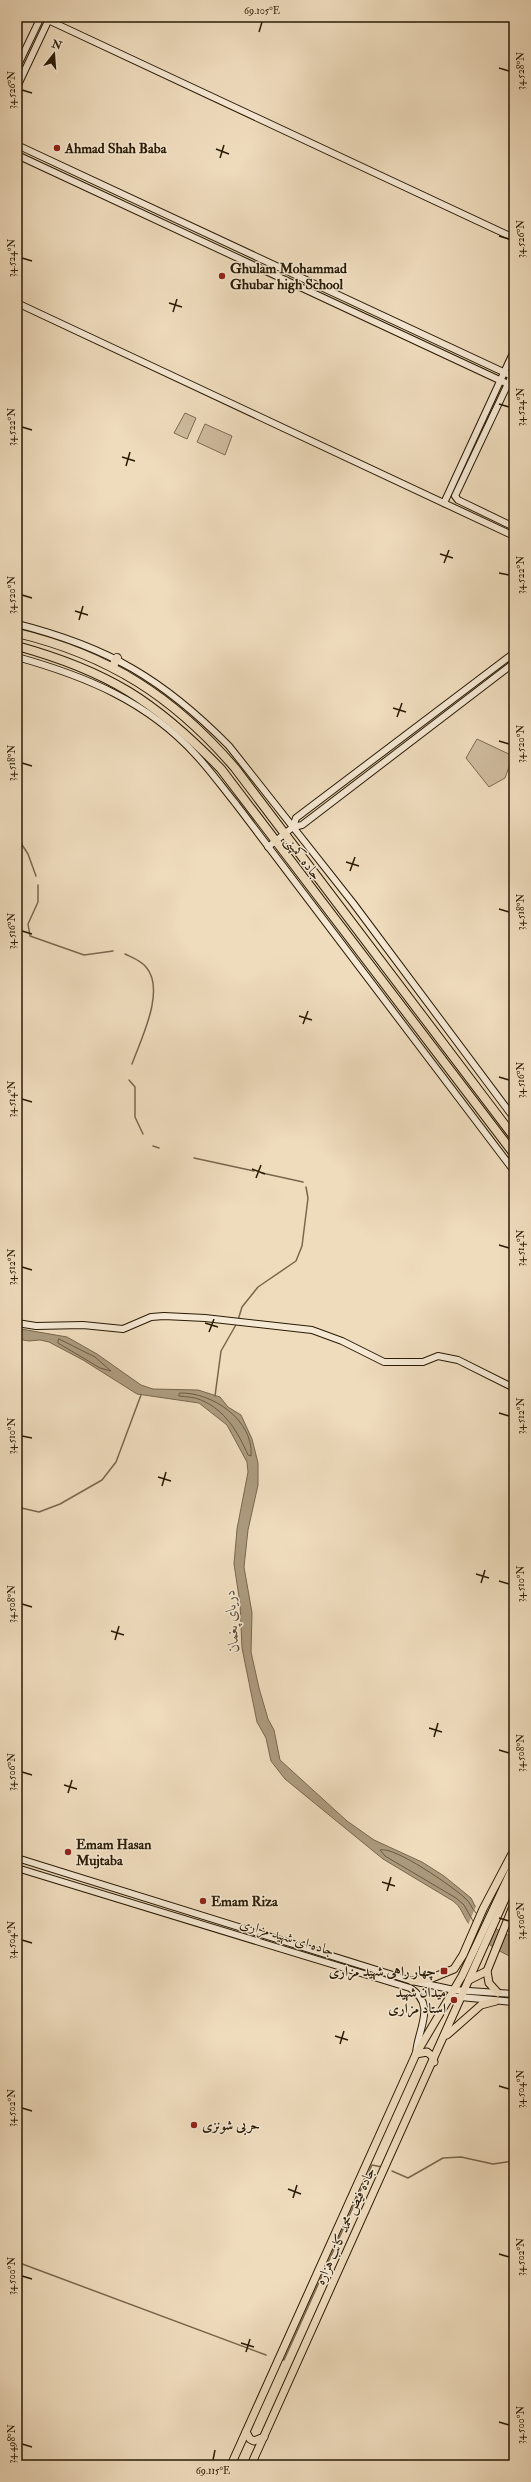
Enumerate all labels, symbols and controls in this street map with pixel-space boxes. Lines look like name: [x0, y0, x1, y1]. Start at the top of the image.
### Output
text: 69.105°E: [244, 5, 280, 17]
north arrow: [34, 34, 74, 74]
text: N: [49, 37, 64, 53]
text: 34.528°N: [515, 52, 527, 90]
text: 34.526°N: [6, 71, 18, 109]
place label: Ahmad Shah Baba: [64, 140, 168, 157]
marker: Ahmad Shah Baba: [52, 143, 62, 153]
text: 34.526°N: [515, 220, 527, 258]
text: 34.524°N: [6, 239, 18, 277]
place label: Ghulam Mohammad Ghubar high School: [230, 260, 347, 294]
marker: Ghulam Mohammad Ghubar high School: [217, 271, 227, 281]
text: 34.524°N: [515, 388, 527, 426]
text: 34.522°N: [6, 408, 18, 446]
text: 34.522°N: [515, 556, 527, 594]
text: 34.520°N: [6, 576, 18, 614]
text: 34.520°N: [515, 725, 527, 763]
text: 34.518°N: [6, 745, 18, 781]
street label: جاده کمپنی: [280, 833, 325, 884]
text: 34.518°N: [515, 894, 527, 930]
text: 34.516°N: [6, 913, 18, 949]
text: 34.516°N: [515, 1062, 527, 1098]
text: 34.514°N: [6, 1080, 18, 1118]
text: 34.514°N: [515, 1229, 527, 1267]
text: 34.512°N: [6, 1249, 18, 1285]
text: 34.512°N: [515, 1398, 527, 1434]
text: 34.510°N: [6, 1418, 18, 1454]
text: 34.510°N: [515, 1566, 527, 1602]
text: 34.508°N: [6, 1585, 18, 1623]
water label: دریای پغمان: [220, 1589, 245, 1653]
text: 34.508°N: [515, 1734, 527, 1772]
text: 34.506°N: [6, 1753, 18, 1791]
place label: Emam Hasan Mujtaba: [75, 1836, 152, 1869]
marker: Emam Hasan Mujtaba: [63, 1847, 73, 1857]
place label: Emam Riza: [211, 1893, 279, 1910]
marker: Emam Riza: [198, 1896, 208, 1906]
text: 34.506°N: [515, 1902, 527, 1940]
street label: جاده ای شهید مزاری: [237, 1915, 336, 1960]
text: 34.504°N: [6, 1921, 18, 1959]
place label: چهار راهی شهید مزاری: [329, 1963, 436, 1981]
marker: چهار راهی شهید مزاری: [439, 1966, 449, 1976]
place label: میدان شهید استاد مزاری: [388, 1984, 446, 2018]
marker: میدان شهید استاد مزاری: [449, 1995, 459, 2005]
text: 34.504°N: [515, 2070, 527, 2108]
text: 34.502°N: [6, 2089, 18, 2127]
place label: حربی شونزی: [202, 2117, 260, 2136]
marker: حربی شونزی: [189, 2120, 199, 2130]
street label: جاده فیض محمد کاتب هزاره: [311, 2165, 379, 2288]
text: 34.502°N: [515, 2238, 527, 2276]
text: 34.500°N: [6, 2257, 18, 2295]
text: 34.500°N: [515, 2406, 527, 2444]
text: 34.498°N: [6, 2424, 18, 2464]
text: 69.115°E: [196, 2465, 230, 2477]

